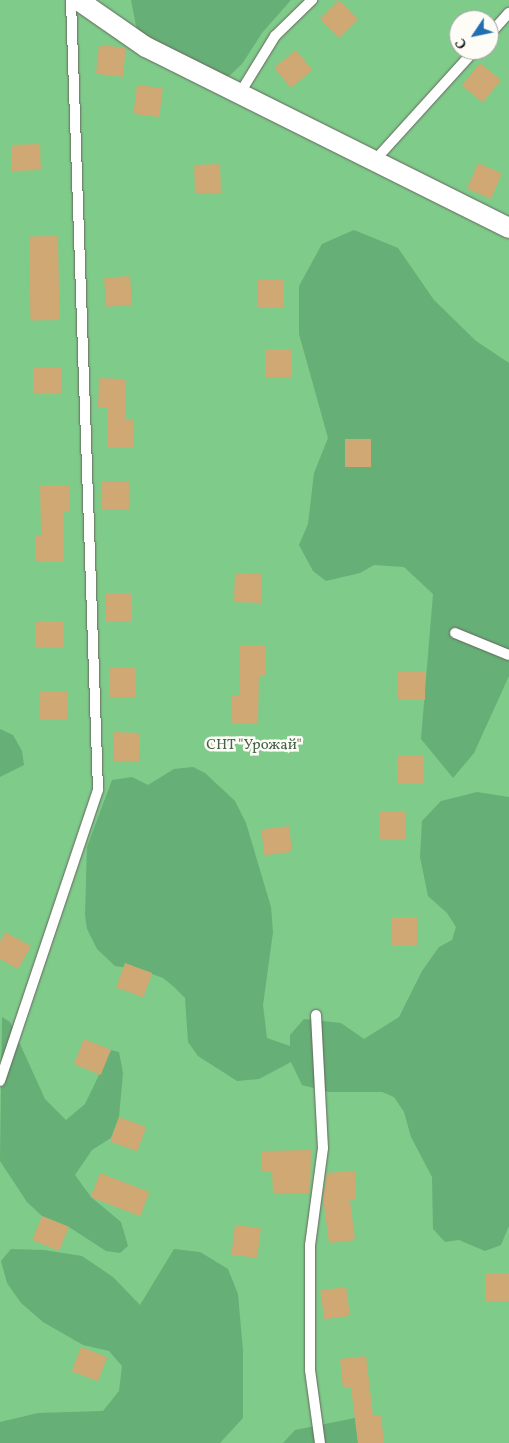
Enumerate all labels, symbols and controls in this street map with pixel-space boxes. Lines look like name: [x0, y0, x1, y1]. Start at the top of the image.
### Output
north arrow: [449, 10, 499, 60]
text: С: [452, 34, 472, 52]
park label: СНТ "Урожай": [206, 737, 302, 755]

